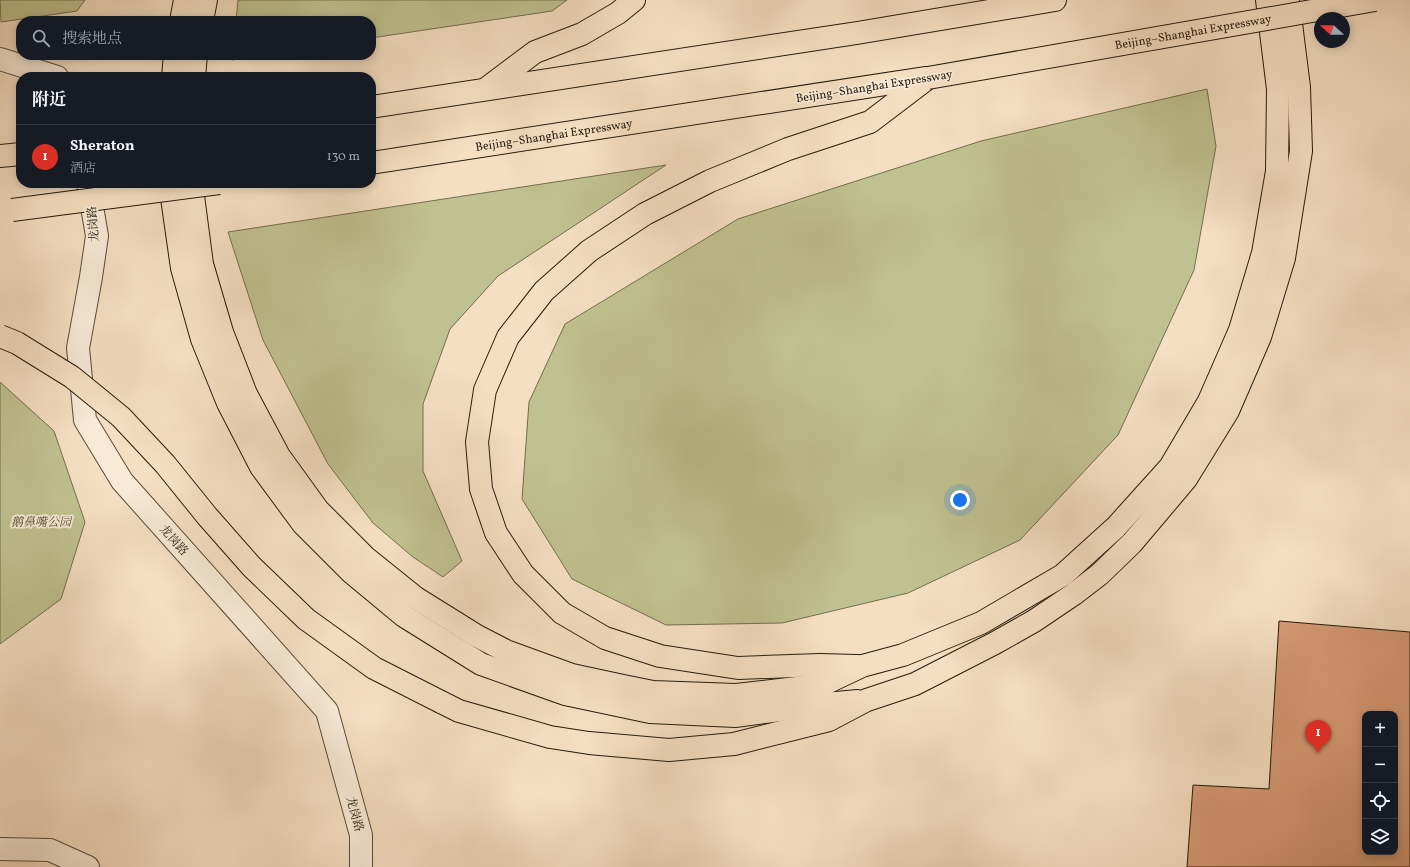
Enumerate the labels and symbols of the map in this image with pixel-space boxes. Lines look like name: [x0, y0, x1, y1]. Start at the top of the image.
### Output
street label: Beijing–Shanghai Expressway: [1114, 11, 1273, 54]
north arrow: [1314, 12, 1350, 48]
street label: Beijing–Shanghai Expressway: [795, 67, 954, 107]
street label: Beijing–Shanghai Expressway: [474, 116, 634, 156]
street label: 龙岗路: [84, 205, 104, 243]
your location: [950, 490, 970, 510]
park label: 鹅鼻嘴公园: [11, 515, 73, 531]
street label: 龙岗路: [155, 522, 191, 559]
pin: 1: [1305, 720, 1331, 753]
street label: 龙岗路: [342, 795, 366, 834]

